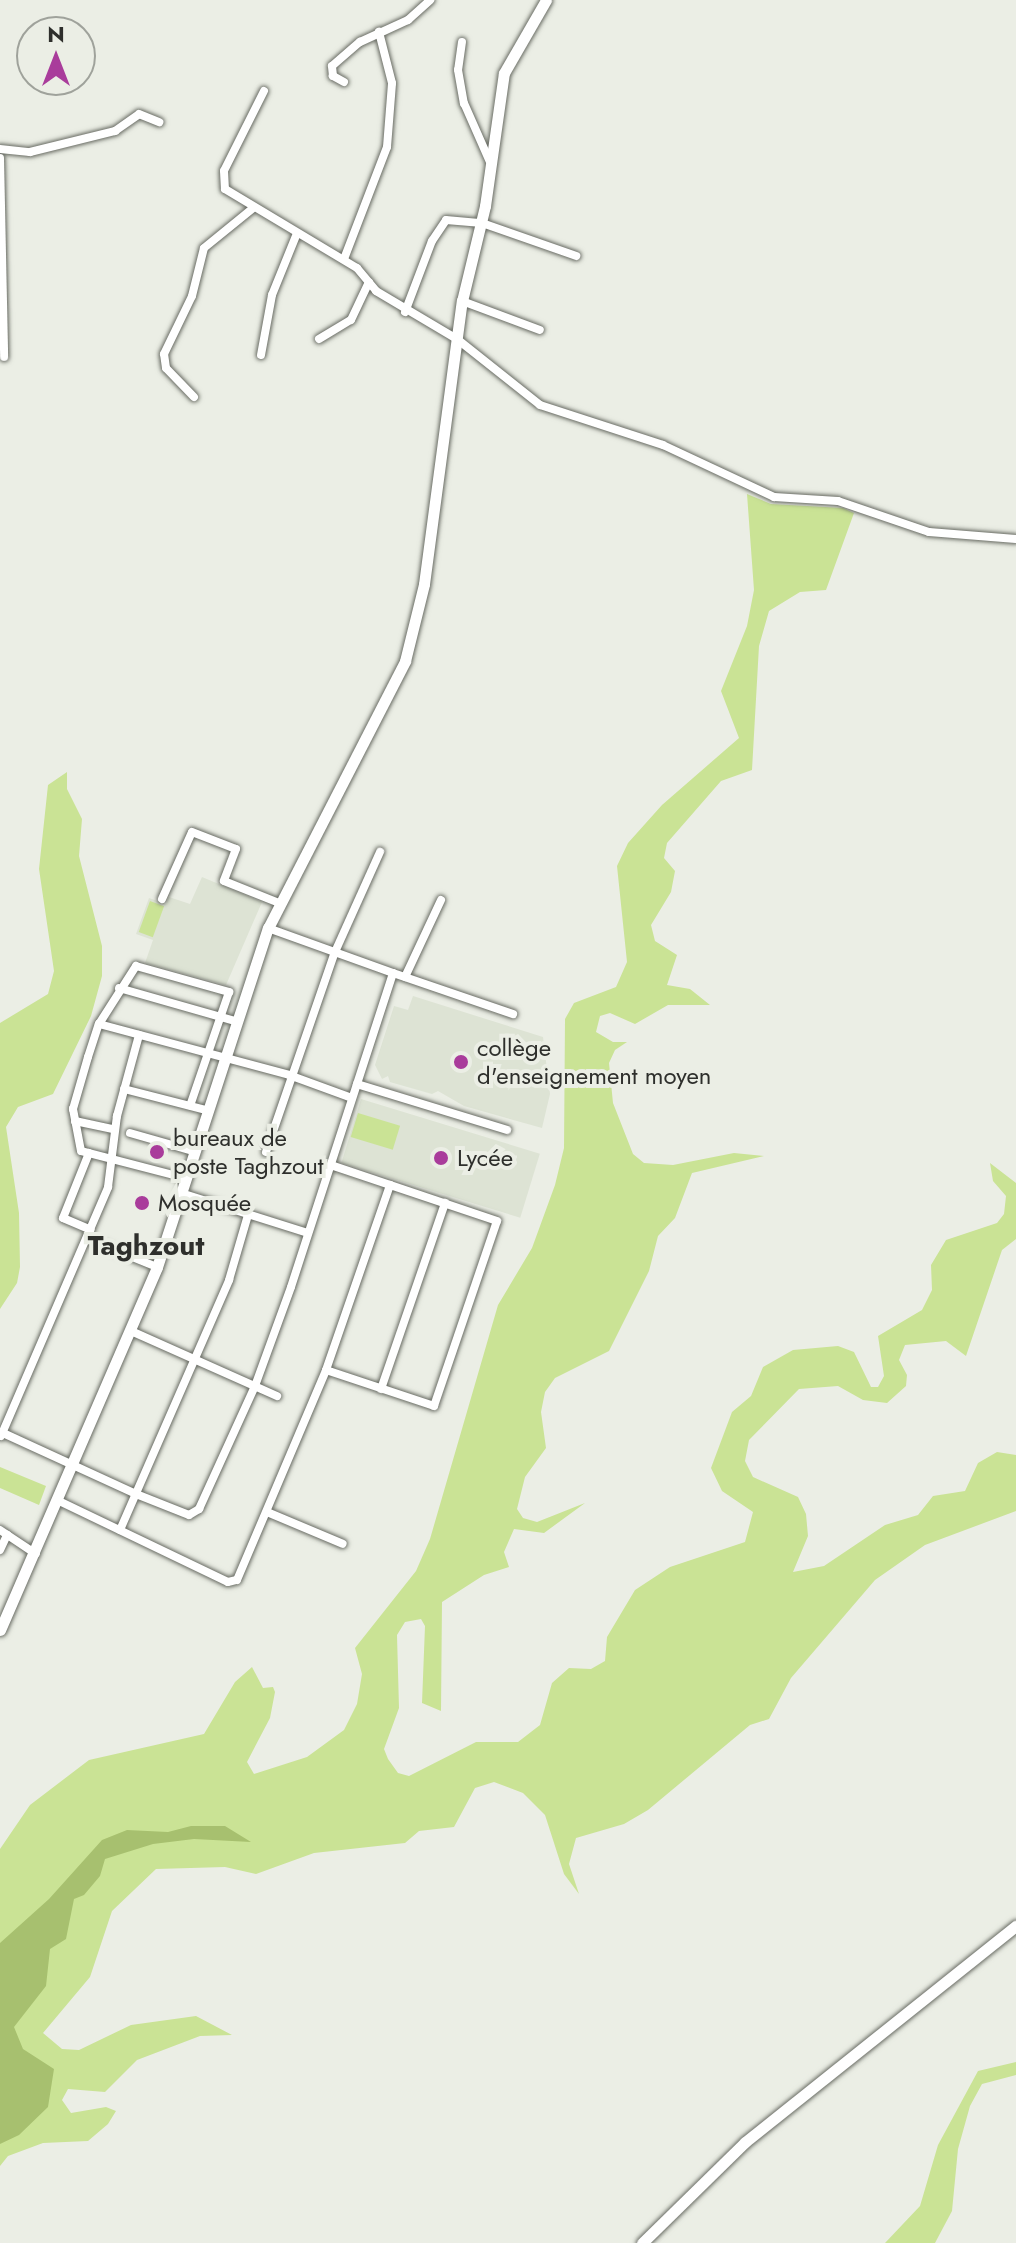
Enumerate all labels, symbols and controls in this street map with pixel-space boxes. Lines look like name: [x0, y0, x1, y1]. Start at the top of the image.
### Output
north arrow: [16, 16, 96, 96]
text: N: [47, 18, 65, 50]
place label: collège d'enseignement moyen: [477, 1034, 711, 1090]
marker: collège d'enseignement moyen: [452, 1053, 470, 1071]
place label: bureaux de poste Taghzout: [173, 1124, 324, 1180]
marker: bureaux de poste Taghzout: [148, 1143, 166, 1161]
place label: Lycée: [457, 1144, 513, 1172]
marker: Lycée: [432, 1149, 450, 1167]
place label: Mosquée: [158, 1189, 251, 1217]
marker: Mosquée: [133, 1194, 151, 1212]
district label: Taghzout: [88, 1229, 204, 1263]

